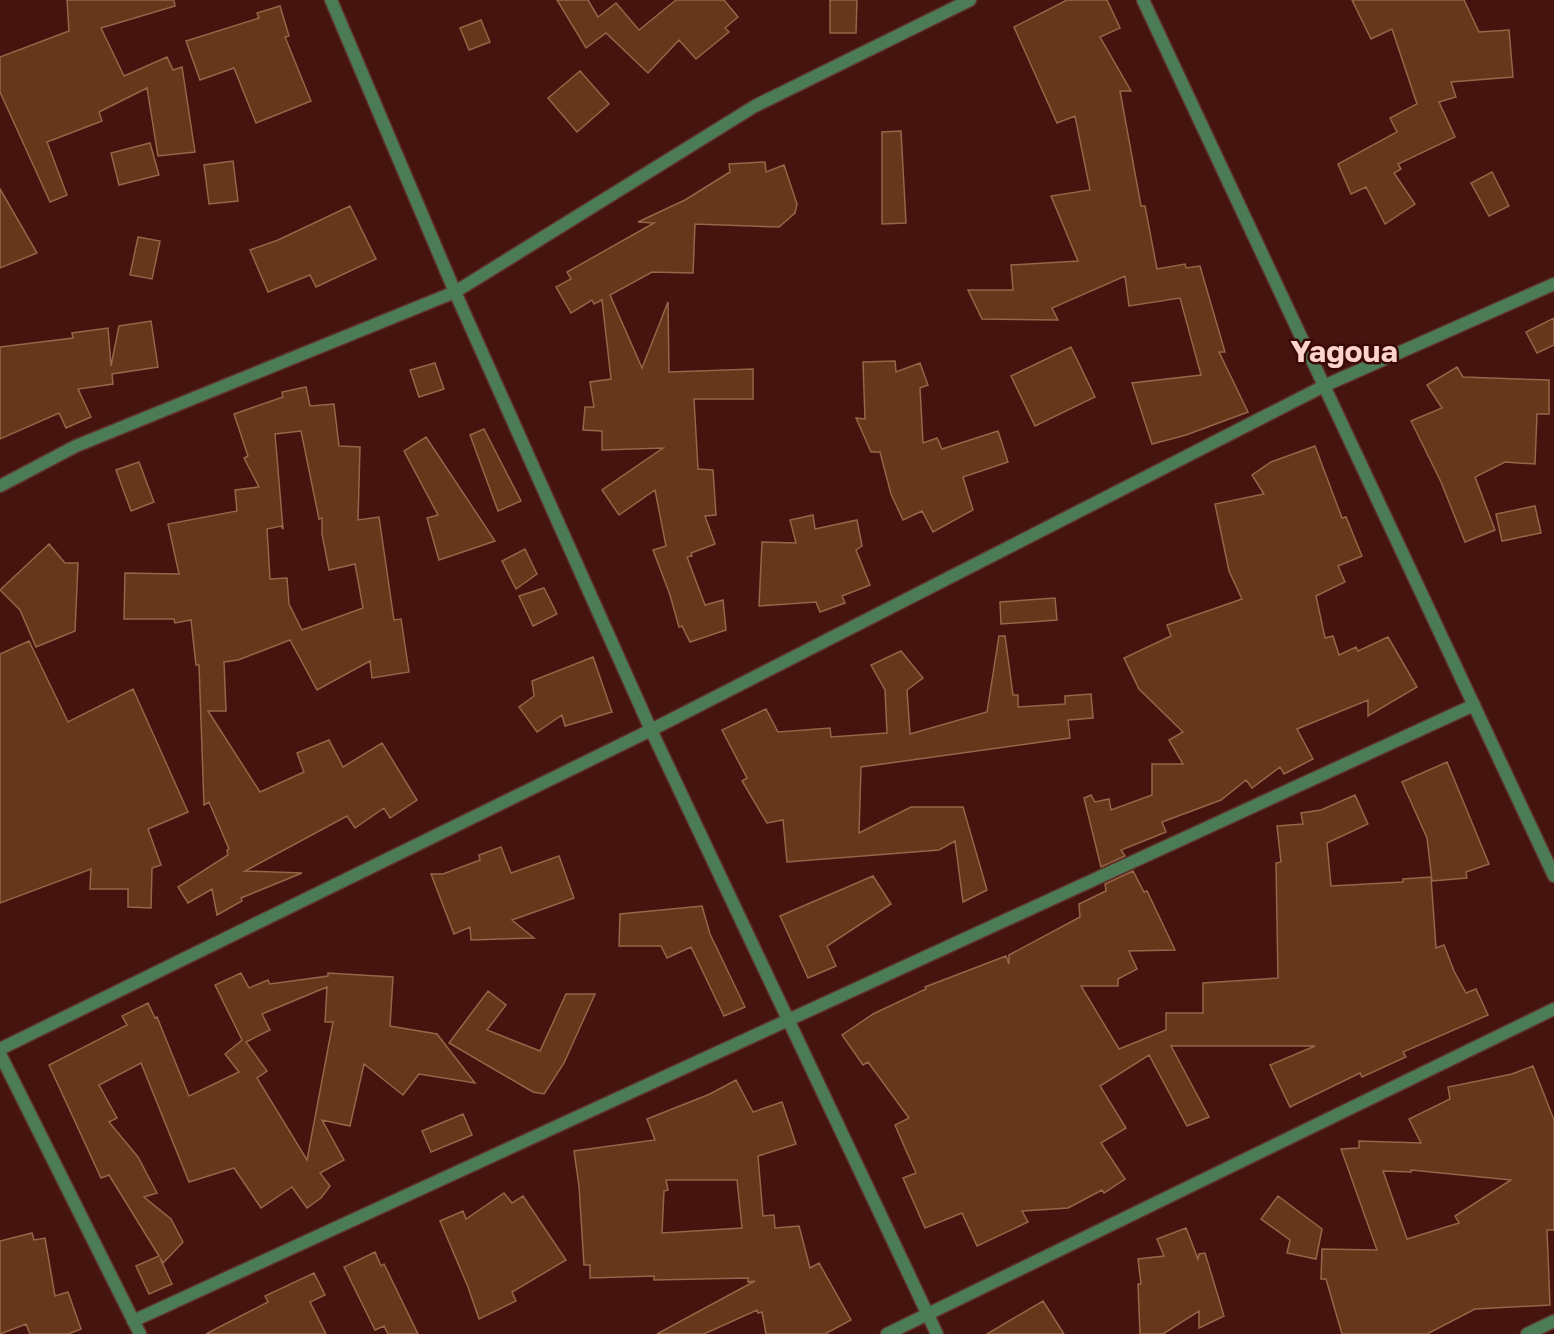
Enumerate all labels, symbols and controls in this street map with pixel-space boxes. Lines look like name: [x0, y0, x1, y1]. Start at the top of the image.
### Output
district label: Yagoua: [1290, 333, 1398, 369]

